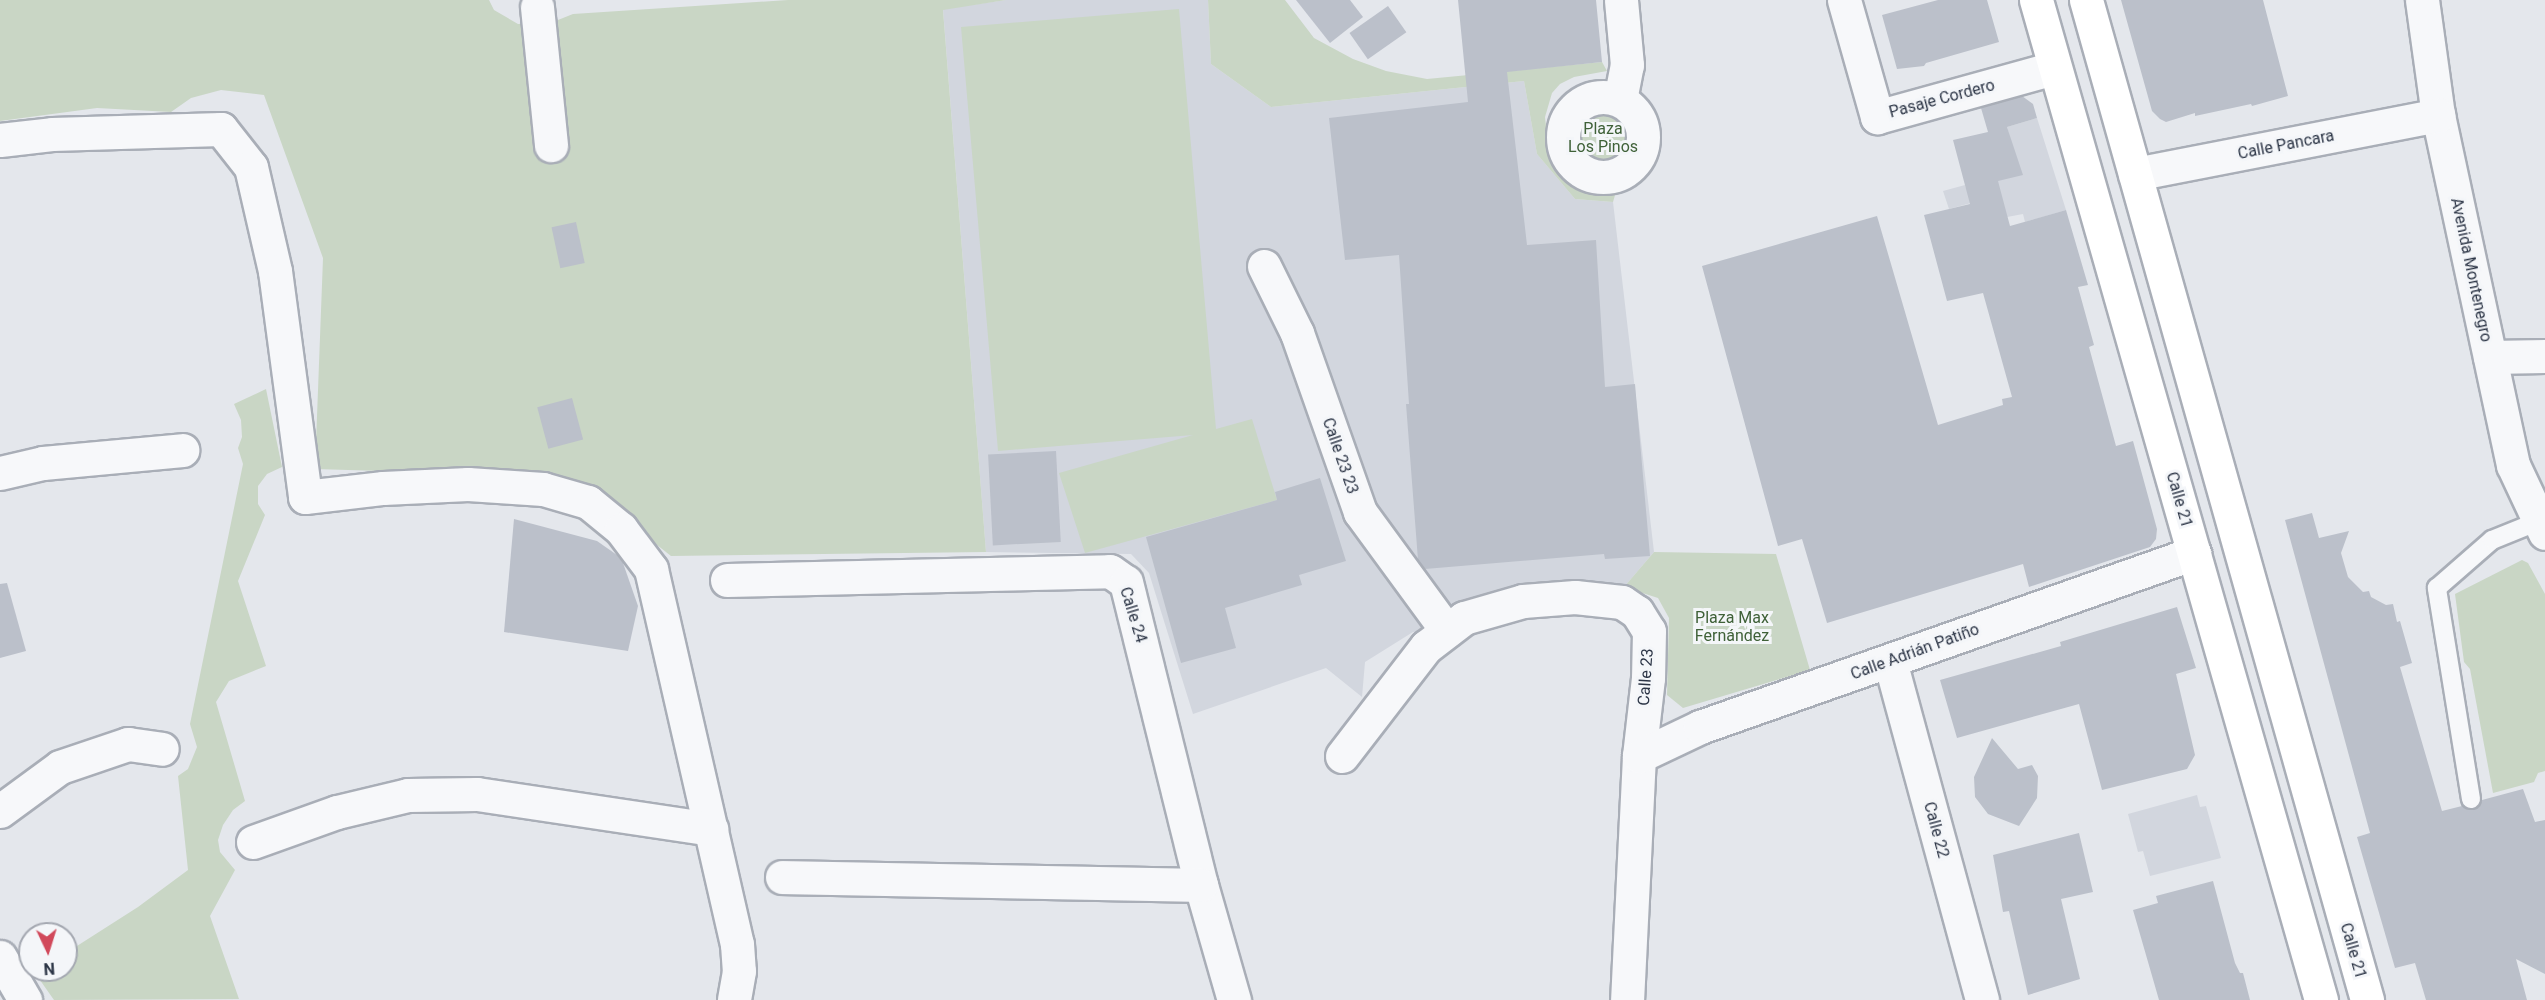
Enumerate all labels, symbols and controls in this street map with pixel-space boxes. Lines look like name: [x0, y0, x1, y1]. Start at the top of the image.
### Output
street label: Pasaje Cordero: [1887, 76, 1997, 122]
park label: Plaza Los Pinos: [1568, 119, 1638, 157]
street label: Calle Pancara: [2236, 126, 2336, 164]
street label: Avenida Montenegro: [2446, 196, 2496, 344]
street label: Calle 23 23: [1318, 415, 1362, 497]
street label: Calle 21: [2162, 470, 2196, 530]
street label: Calle 24: [1115, 585, 1151, 645]
park label: Plaza Max Fernández: [1695, 608, 1769, 646]
street label: Calle Adrián Patiño: [1848, 620, 1982, 684]
street label: Calle 23: [1634, 648, 1658, 706]
street label: Calle 22: [1919, 800, 1953, 860]
street label: Calle 21: [2336, 921, 2370, 981]
north arrow: [18, 922, 78, 982]
text: N: [43, 959, 55, 978]

